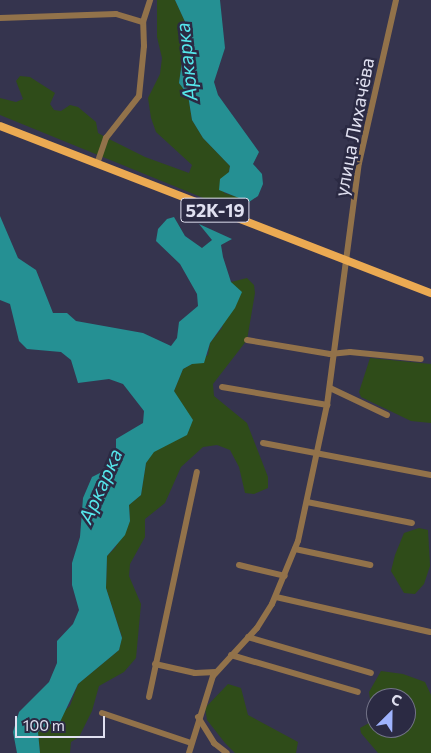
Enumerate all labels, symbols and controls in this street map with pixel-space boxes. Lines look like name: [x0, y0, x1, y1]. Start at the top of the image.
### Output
water label: Аркарка: [170, 21, 202, 103]
street label: улица Лихачёва: [329, 56, 379, 198]
road number: 52К-19: [180, 194, 250, 226]
water label: Аркарка: [73, 445, 127, 527]
north arrow: [366, 688, 416, 738]
text: С: [389, 690, 404, 709]
scale bar: [18, 706, 108, 738]
text: 100 m: [23, 716, 65, 734]

